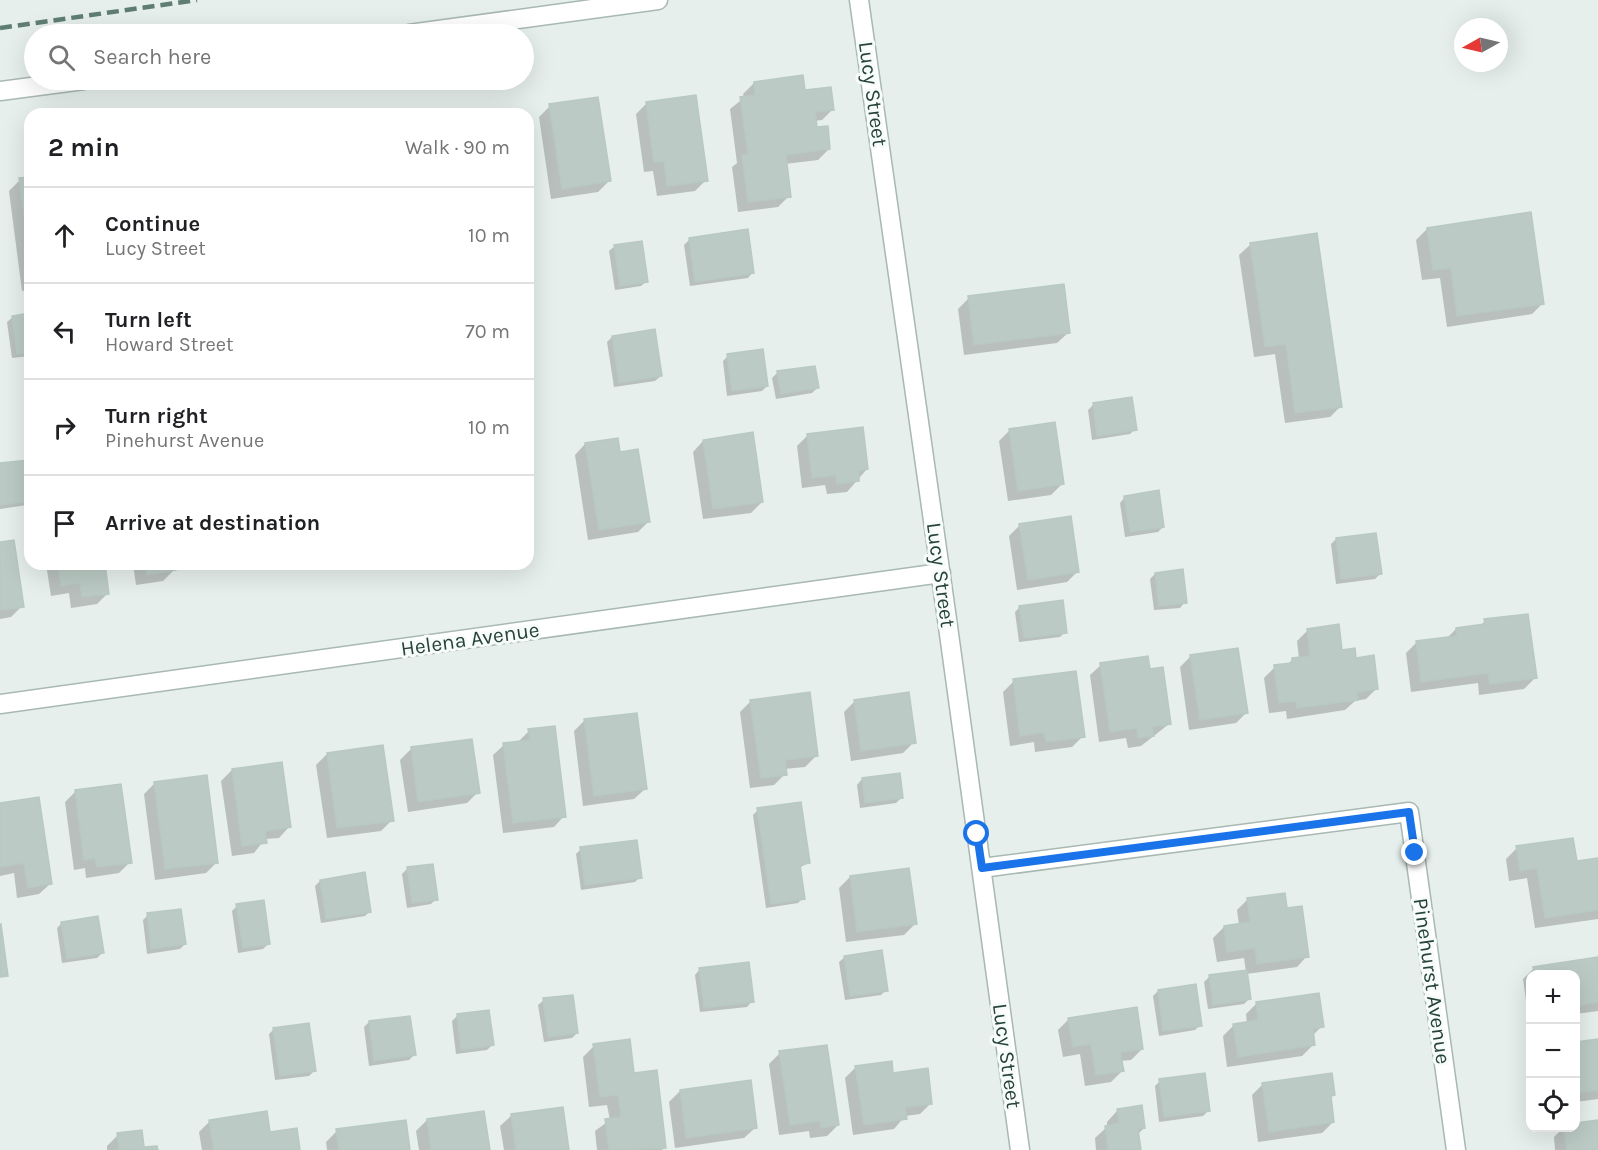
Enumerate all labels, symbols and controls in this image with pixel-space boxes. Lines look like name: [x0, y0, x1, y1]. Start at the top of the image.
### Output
north arrow: [1454, 18, 1508, 72]
search box: [24, 24, 534, 90]
street label: Lucy Street: [854, 40, 892, 148]
icon: search: [45, 41, 78, 74]
text: Search here: [93, 44, 211, 70]
text: 2 min: [48, 132, 120, 163]
text: Walk · 90 m: [405, 136, 510, 159]
text: Continue: [105, 211, 200, 237]
icon: ahead: [48, 219, 81, 252]
text: 10 m: [468, 224, 510, 247]
text: Lucy Street: [105, 237, 206, 260]
text: Turn left: [105, 307, 192, 333]
icon: left: [48, 315, 81, 348]
text: 70 m: [465, 320, 510, 343]
text: Howard Street: [105, 333, 234, 356]
text: Turn right: [105, 403, 208, 429]
icon: right: [48, 411, 81, 444]
text: 10 m: [468, 416, 510, 439]
text: Pinehurst Avenue: [105, 429, 264, 452]
icon: arrive: [48, 507, 81, 540]
text: Arrive at destination: [105, 510, 320, 536]
street label: Lucy Street: [922, 521, 960, 629]
street label: Helena Avenue: [399, 617, 541, 661]
route start: [963, 820, 989, 846]
route end: [1401, 839, 1427, 865]
street label: Pinehurst Avenue: [1408, 896, 1456, 1066]
map controls: [1526, 970, 1580, 1132]
button: +: [1526, 970, 1580, 1024]
street label: Lucy Street: [988, 1002, 1026, 1110]
button: −: [1526, 1024, 1580, 1078]
button: locate: [1526, 1078, 1580, 1132]

